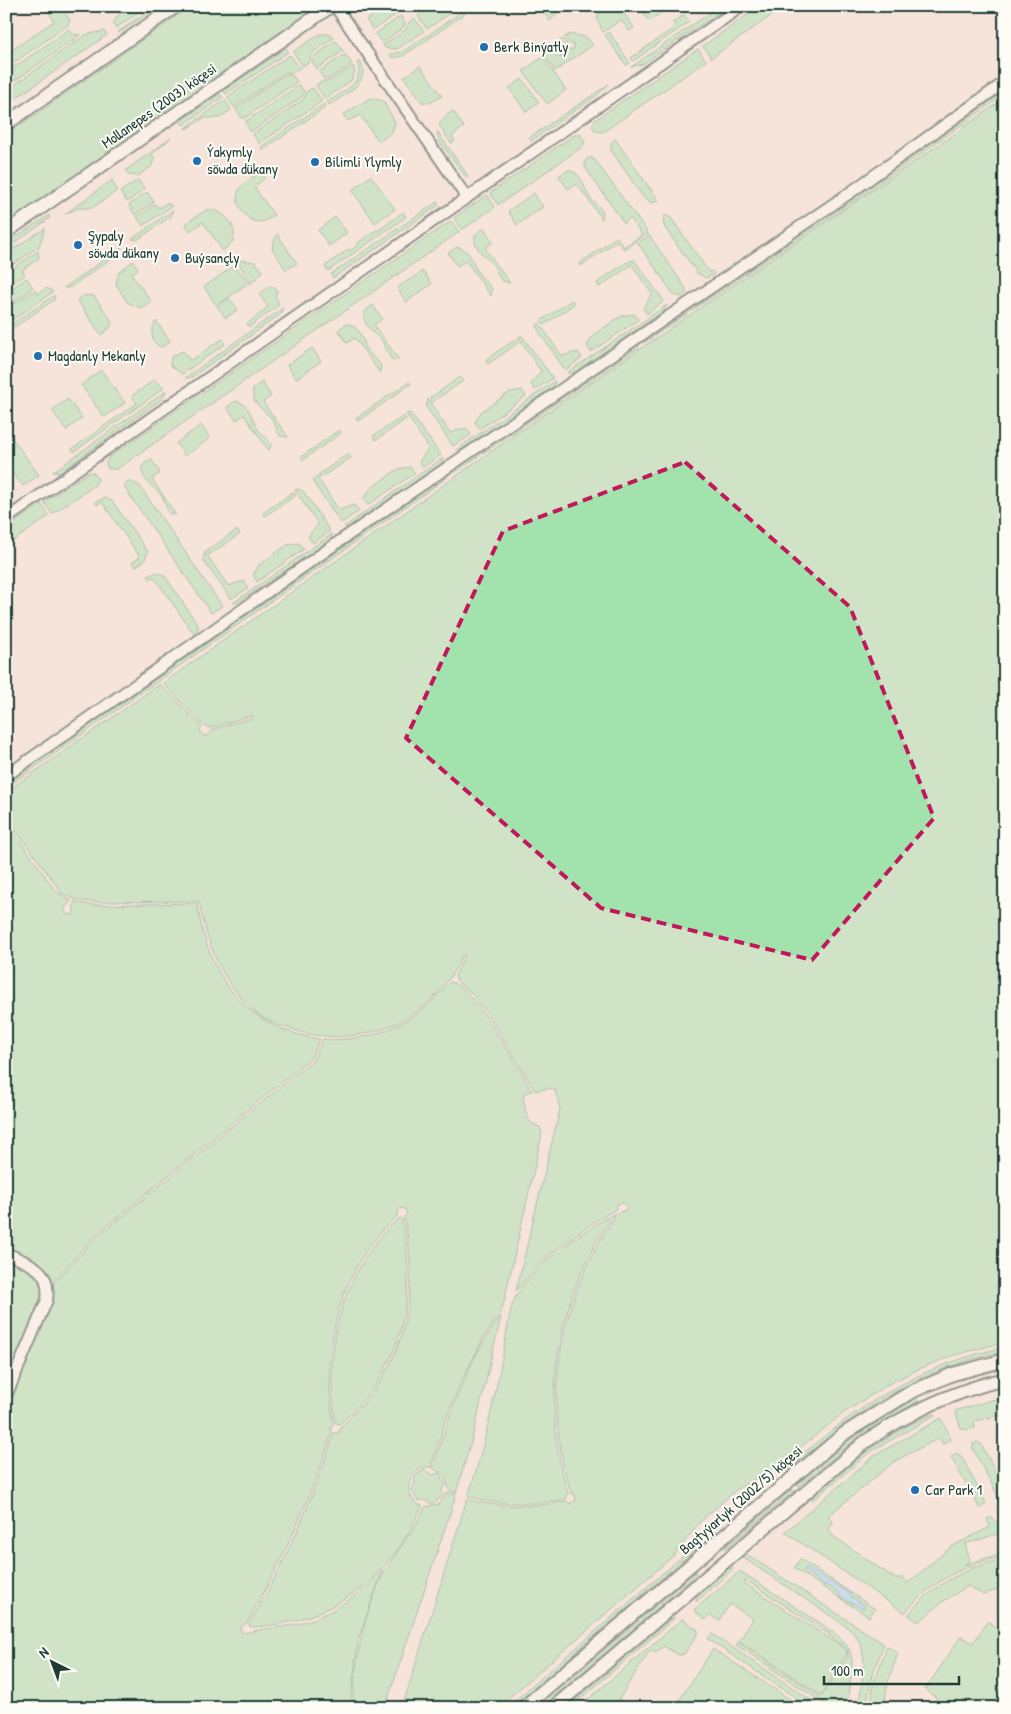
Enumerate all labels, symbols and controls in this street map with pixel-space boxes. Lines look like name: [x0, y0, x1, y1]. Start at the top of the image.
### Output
place label: Berk Binýatly: [494, 36, 569, 57]
marker: Berk Binýatly: [478, 41, 490, 53]
street label: Mollanepes (2003) köçesi: [97, 58, 220, 153]
place label: Ýakymly söwda dükany: [207, 141, 278, 179]
place label: Bilimli Ylymly: [325, 151, 402, 172]
marker: Ýakymly söwda dükany: [191, 155, 203, 167]
marker: Bilimli Ylymly: [309, 156, 321, 168]
place label: Şypaly söwda dükany: [88, 225, 159, 263]
marker: Şypaly söwda dükany: [72, 239, 84, 251]
place label: Buýsançly: [185, 247, 240, 268]
marker: Buýsançly: [169, 252, 181, 264]
place label: Magdanly Mekanly: [48, 345, 146, 366]
marker: Magdanly Mekanly: [32, 350, 44, 362]
street label: Bagtyýarlyk (2002/5) köçesi: [675, 1440, 807, 1559]
place label: Car Park 1: [925, 1479, 982, 1500]
marker: Car Park 1: [909, 1484, 921, 1496]
north arrow: [28, 1636, 78, 1686]
text: N: [34, 1642, 52, 1662]
scale bar: [824, 1654, 958, 1686]
text: 100 m: [831, 1660, 864, 1681]

